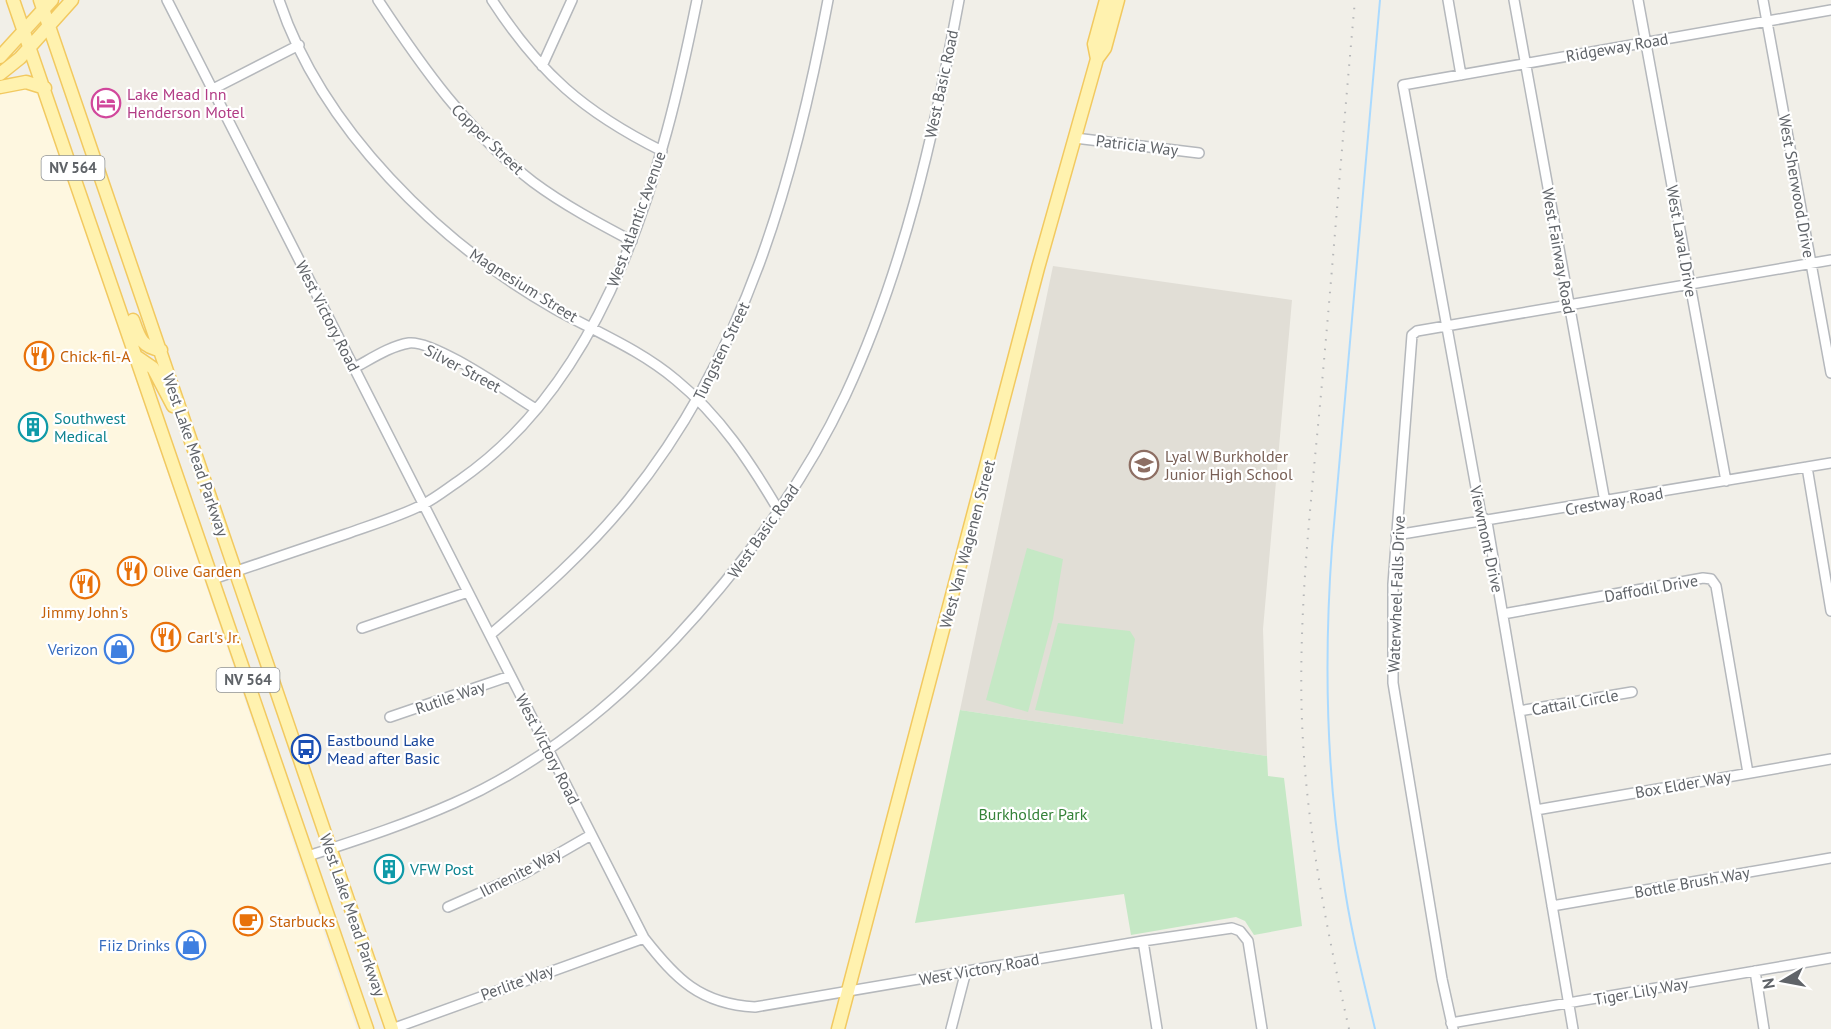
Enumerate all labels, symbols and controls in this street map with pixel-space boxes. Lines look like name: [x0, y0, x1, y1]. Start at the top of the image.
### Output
street label: West Basic Road: [920, 28, 962, 140]
street label: Ridgeway Road: [1564, 28, 1670, 66]
place label: Lake Mead Inn Henderson Motel: [127, 84, 245, 122]
hotel icon: Lake Mead Inn Henderson Motel: [90, 87, 122, 119]
street label: Copper Street: [448, 99, 529, 179]
street label: West Sherwood Drive: [1775, 113, 1819, 259]
street label: Patricia Way: [1095, 130, 1180, 160]
street label: West Atlantic Avenue: [602, 148, 670, 290]
road number: NV 564: [42, 156, 104, 180]
street label: West Laval Drive: [1662, 183, 1702, 299]
street label: West Fairway Road: [1538, 186, 1580, 316]
street label: Magnesium Street: [466, 244, 582, 327]
street label: West Victory Road: [291, 257, 365, 375]
street label: Tungsten Street: [689, 298, 754, 404]
restaurant icon: Chick-fil-A: [23, 340, 55, 372]
street label: Silver Street: [421, 340, 505, 397]
place label: Chick-fil-A: [60, 346, 131, 366]
street label: West Lake Mead Parkway: [159, 371, 233, 540]
place label: Southwest Medical: [54, 408, 126, 446]
building icon: Southwest Medical: [17, 411, 49, 443]
place label: Lyal W Burkholder Junior High School: [1164, 446, 1293, 484]
school or university icon: Lyal W Burkholder Junior High School: [1128, 449, 1160, 481]
street label: West Van Wagenen Street: [935, 457, 999, 630]
street label: West Basic Road: [723, 480, 803, 582]
street label: Viewmont Drive: [1466, 483, 1508, 594]
street label: Crestway Road: [1563, 483, 1665, 519]
street label: Waterwheel Falls Drive: [1383, 515, 1409, 673]
restaurant icon: Olive Garden: [116, 555, 148, 587]
place label: Olive Garden: [153, 561, 242, 581]
restaurant icon: Jimmy John's: [69, 568, 101, 600]
street label: Daffodil Drive: [1603, 570, 1699, 606]
place label: Jimmy John's: [41, 602, 128, 622]
restaurant icon: Carl's Jr.: [150, 621, 182, 653]
place label: Carl's Jr.: [187, 627, 240, 647]
shop icon: Verizon: [103, 633, 135, 665]
place label: Verizon: [47, 639, 98, 659]
road number: NV 564: [216, 668, 280, 692]
street label: Rutile Way: [412, 676, 488, 718]
street label: Cattail Circle: [1530, 685, 1620, 719]
street label: West Victory Road: [511, 690, 585, 808]
place label: Eastbound Lake Mead after Basic: [327, 730, 440, 768]
bus stop icon: Eastbound Lake Mead after Basic: [290, 733, 322, 765]
street label: Box Elder Way: [1634, 766, 1733, 802]
park label: Burkholder Park: [979, 804, 1088, 824]
street label: West Lake Mead Parkway: [316, 831, 390, 1000]
street label: Ilmenite Way: [476, 843, 565, 901]
building icon: VFW Post: [373, 853, 405, 885]
place label: VFW Post: [409, 859, 474, 879]
street label: Bottle Brush Way: [1633, 862, 1752, 902]
cafe icon: Starbucks: [232, 905, 264, 937]
place label: Starbucks: [269, 911, 335, 931]
shop icon: Fiiz Drinks: [175, 929, 207, 961]
place label: Fiiz Drinks: [99, 935, 170, 955]
street label: West Victory Road: [917, 949, 1041, 989]
north arrow: [1753, 951, 1813, 1011]
street label: Perlite Way: [478, 959, 557, 1004]
street label: Tiger Lily Way: [1592, 973, 1690, 1009]
text: N: [1757, 977, 1779, 991]

